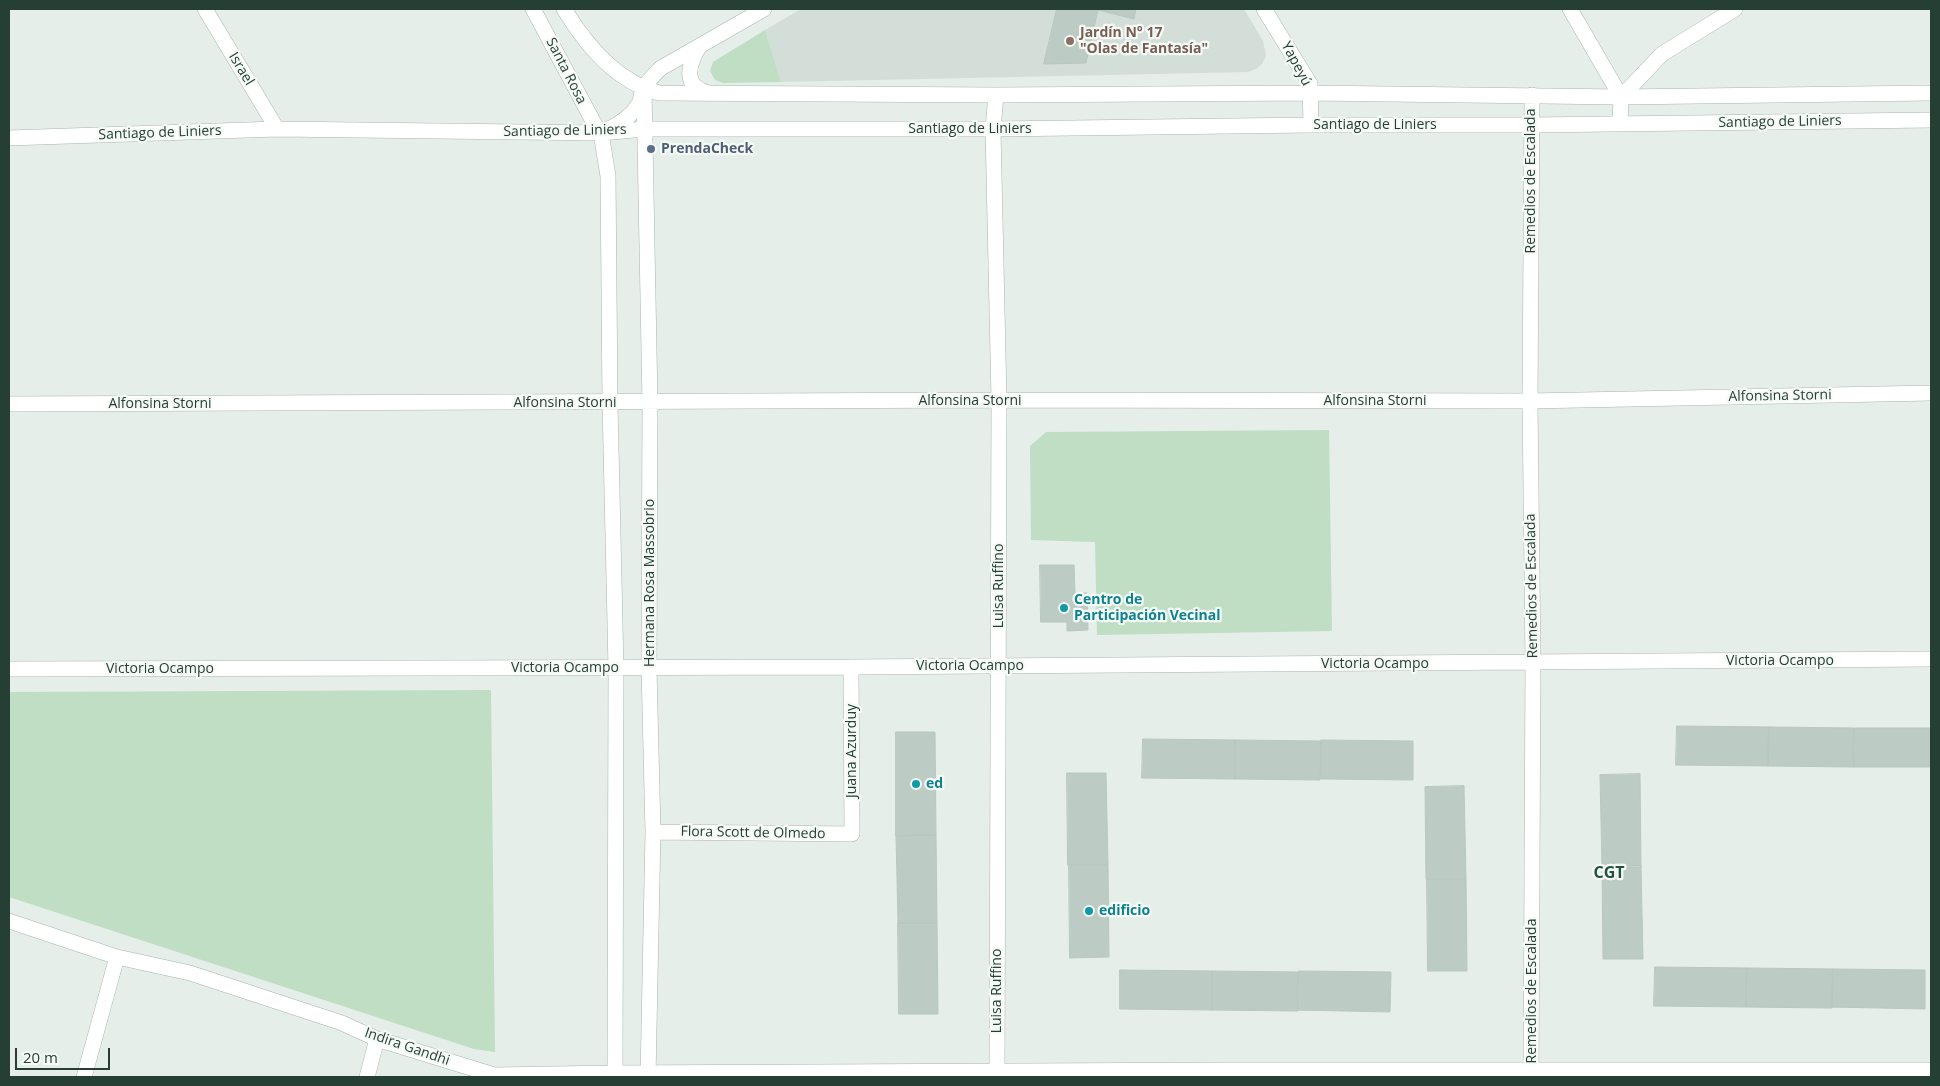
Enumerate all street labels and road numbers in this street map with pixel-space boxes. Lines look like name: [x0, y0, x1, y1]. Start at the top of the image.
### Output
street label: Santa Rosa: [542, 35, 590, 107]
street label: Yapeyú: [1277, 39, 1315, 89]
street label: Israel: [225, 49, 257, 89]
street label: Remedios de Escalada: [1523, 109, 1539, 253]
street label: Santiago de Liniers: [1718, 113, 1842, 131]
street label: Santiago de Liniers: [1313, 117, 1437, 133]
street label: Santiago de Liniers: [908, 121, 1032, 137]
street label: Santiago de Liniers: [98, 122, 222, 144]
street label: Santiago de Liniers: [503, 122, 627, 140]
street label: Alfonsina Storni: [1728, 387, 1832, 405]
street label: Alfonsina Storni: [918, 393, 1022, 409]
street label: Alfonsina Storni: [1323, 393, 1427, 409]
street label: Alfonsina Storni: [513, 395, 617, 411]
street label: Alfonsina Storni: [108, 396, 212, 412]
street label: Hermana Rosa Massobrio: [642, 499, 658, 667]
street label: Remedios de Escalada: [1522, 513, 1542, 659]
street label: Luisa Ruffino: [991, 544, 1007, 628]
street label: Victoria Ocampo: [1726, 653, 1834, 669]
street label: Victoria Ocampo: [1321, 656, 1429, 672]
street label: Victoria Ocampo: [916, 658, 1024, 674]
street label: Victoria Ocampo: [511, 660, 619, 676]
street label: Victoria Ocampo: [106, 661, 214, 677]
street label: Juana Azurduy: [844, 704, 860, 798]
street label: Flora Scott de Olmedo: [680, 823, 826, 843]
street label: Remedios de Escalada: [1524, 919, 1540, 1063]
street label: Luisa Ruffino: [989, 949, 1005, 1033]
street label: Indira Gandhi: [362, 1025, 452, 1069]

